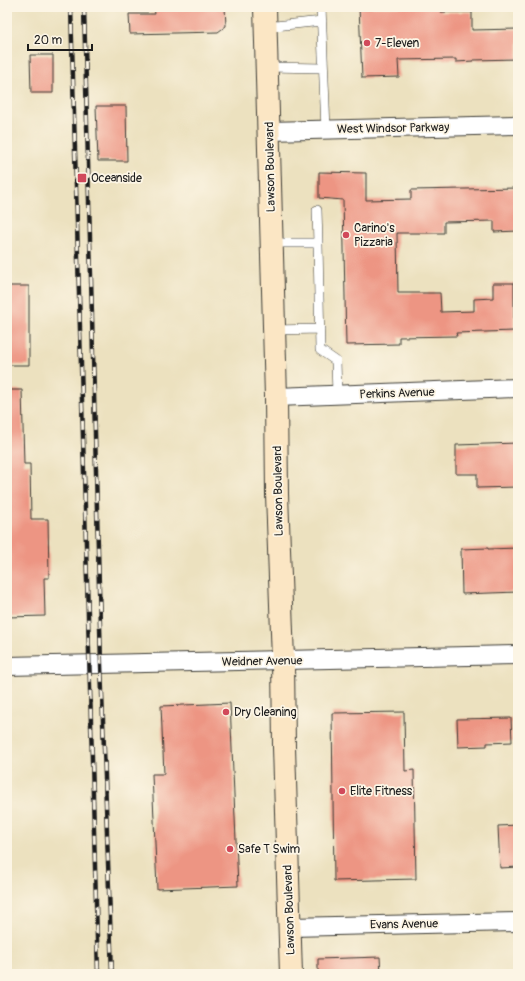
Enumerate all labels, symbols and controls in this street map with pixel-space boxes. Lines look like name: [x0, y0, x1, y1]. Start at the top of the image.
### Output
scale bar: [28, 26, 92, 52]
text: 20 m: [34, 33, 63, 48]
place label: 7-Eleven: [375, 36, 420, 51]
marker: 7-Eleven: [362, 38, 372, 48]
street label: West Windsor Parkway: [337, 120, 449, 137]
street label: Lawson Boulevard: [262, 122, 279, 212]
place label: Oceanside: [91, 171, 142, 186]
marker: Oceanside: [76, 172, 88, 184]
place label: Carino's Pizzaria: [354, 221, 395, 250]
marker: Carino's Pizzaria: [341, 230, 351, 240]
street label: Perkins Avenue: [359, 385, 435, 402]
street label: Lawson Boulevard: [270, 446, 287, 536]
street label: Weidner Avenue: [222, 653, 303, 670]
place label: Dry Cleaning: [234, 705, 297, 720]
marker: Dry Cleaning: [221, 707, 231, 717]
place label: Elite Fitness: [350, 784, 413, 799]
marker: Elite Fitness: [337, 786, 347, 796]
place label: Safe T Swim: [238, 842, 300, 857]
marker: Safe T Swim: [225, 844, 235, 854]
street label: Lawson Boulevard: [280, 864, 299, 955]
street label: Evans Avenue: [370, 916, 438, 933]

